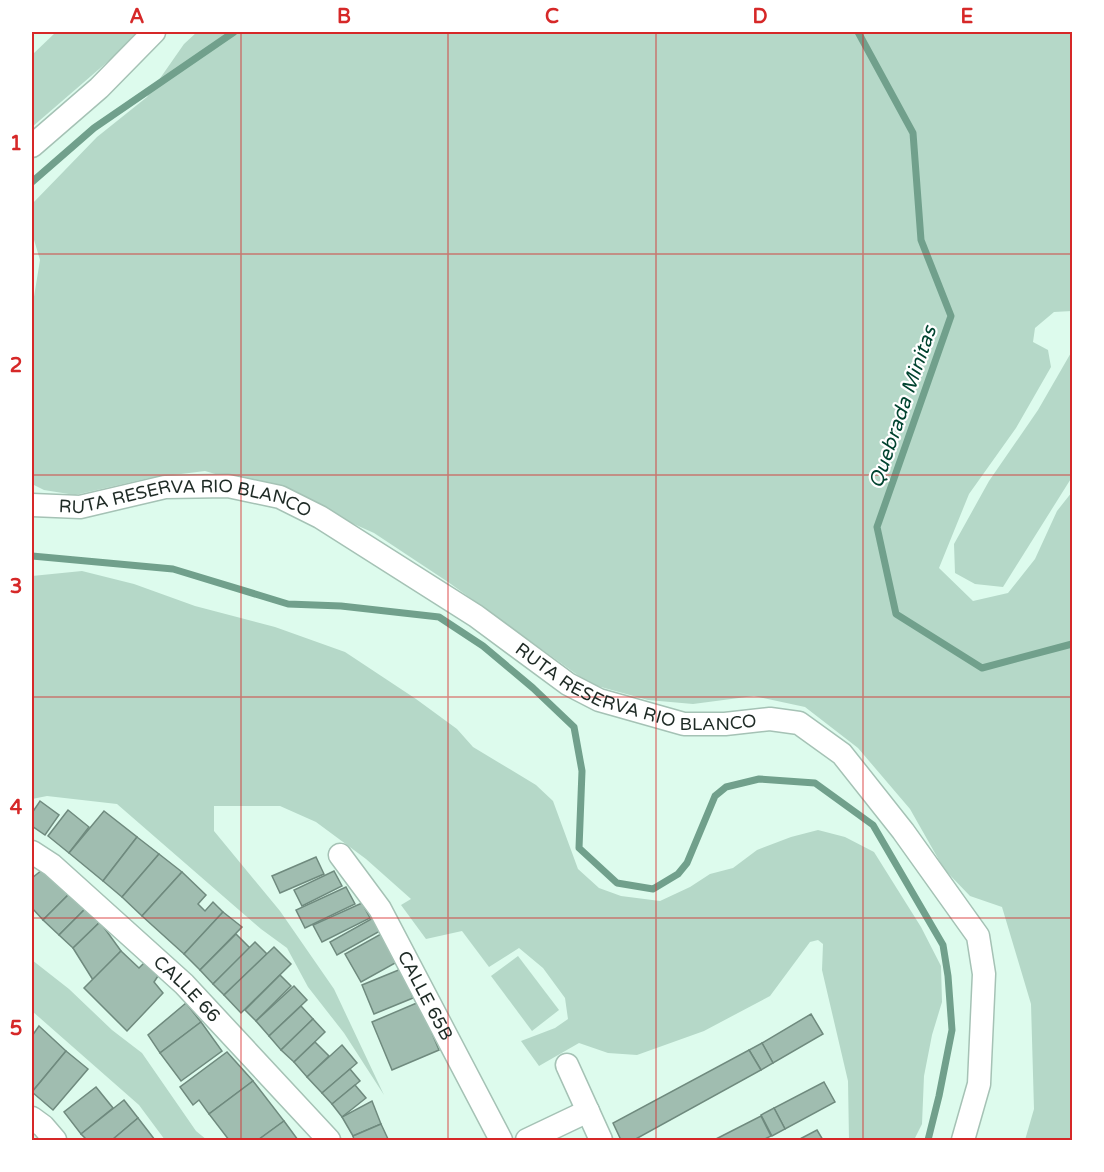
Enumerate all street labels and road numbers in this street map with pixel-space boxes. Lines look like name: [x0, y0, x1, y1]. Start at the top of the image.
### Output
street label: RUTA RESERVA RIO BLANCO: [58, 475, 315, 522]
street label: RUTA RESERVA RIO BLANCO: [511, 638, 758, 735]
street label: CALLE 65B: [393, 947, 458, 1044]
street label: CALLE 66: [149, 951, 225, 1027]

